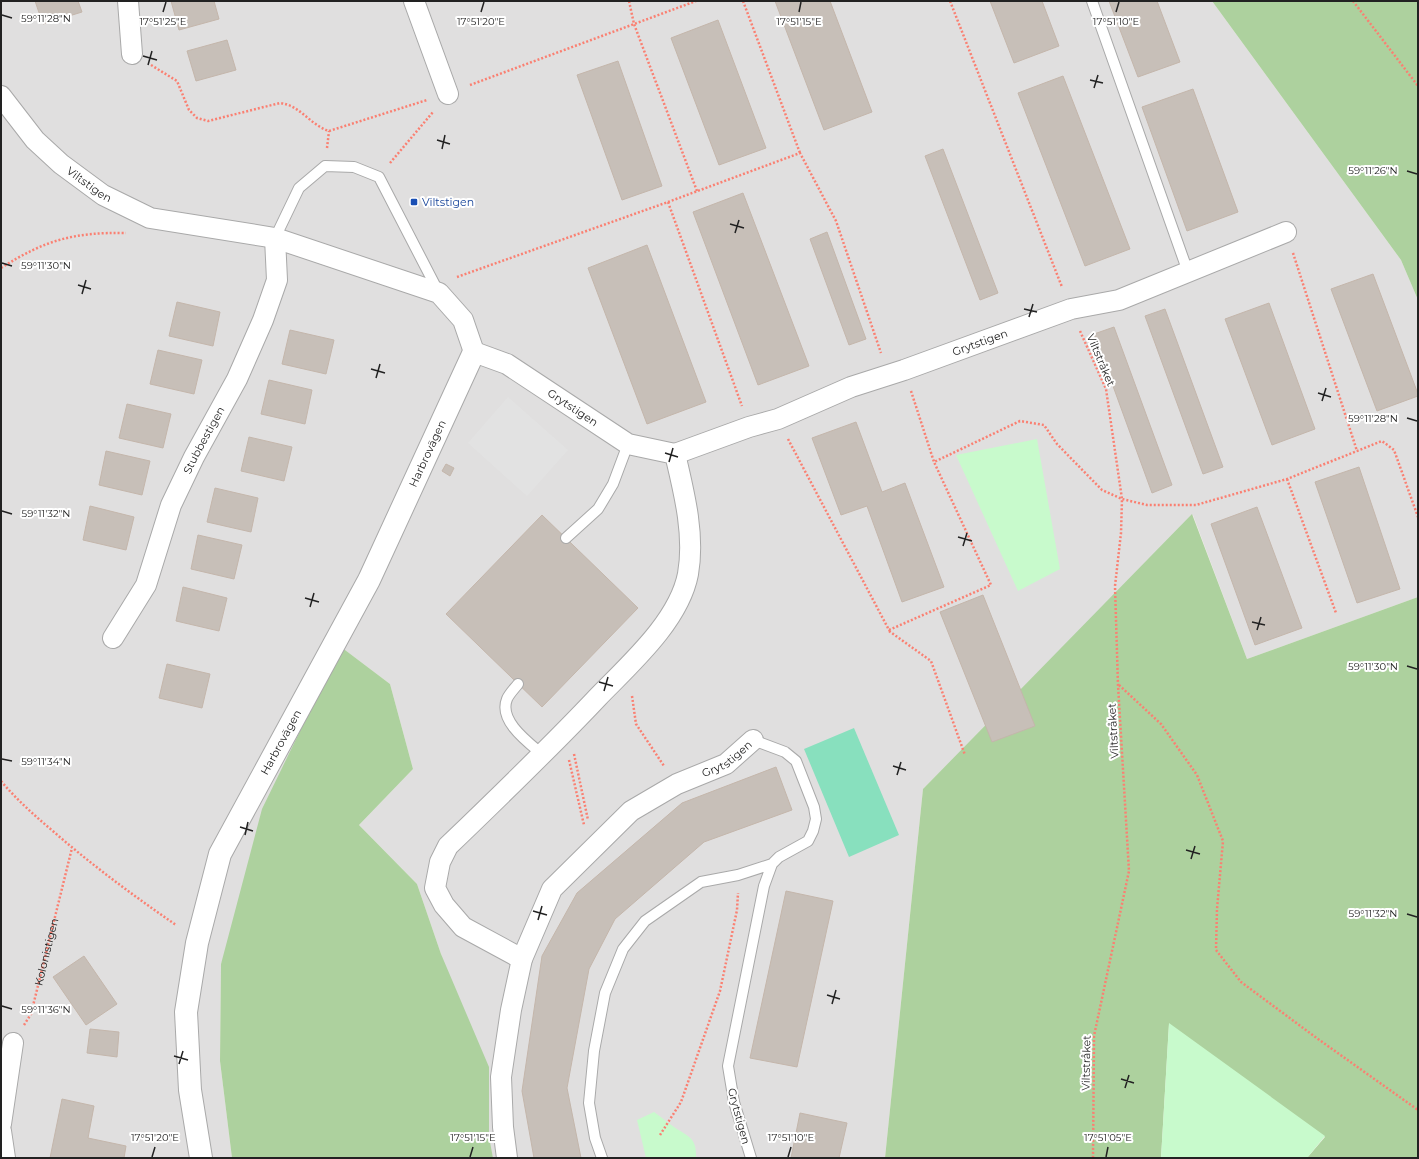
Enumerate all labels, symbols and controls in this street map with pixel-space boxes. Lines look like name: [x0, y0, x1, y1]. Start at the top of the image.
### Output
text: 59°11'28"N: [21, 12, 71, 25]
text: 17°51'25"E: [139, 15, 187, 28]
text: 17°51'20"E: [457, 15, 505, 28]
text: 17°51'15"E: [776, 15, 822, 28]
text: 17°51'10"E: [1093, 15, 1139, 28]
street label: Viltstigen: [64, 164, 114, 205]
text: 59°11'26"N: [1348, 164, 1398, 177]
place label: Viltstigen: [422, 195, 474, 209]
marker: Viltstigen: [409, 197, 419, 207]
text: 59°11'30"N: [21, 259, 71, 272]
street label: Grytstigen: [950, 326, 1009, 359]
street label: Viltstråket: [1084, 332, 1118, 389]
street label: Grytstigen: [545, 386, 601, 429]
street label: Stubbestigen: [180, 404, 228, 476]
text: 59°11'28"N: [1348, 412, 1398, 425]
street label: Harbrovägen: [406, 418, 449, 489]
text: 59°11'32"N: [22, 507, 70, 520]
text: 59°11'30"N: [1348, 660, 1398, 673]
street label: Viltstråket: [1105, 702, 1121, 759]
street label: Harbrovägen: [257, 707, 304, 777]
street label: Grytstigen: [700, 737, 755, 780]
text: 59°11'34"N: [21, 755, 71, 768]
text: 59°11'32"N: [1349, 907, 1397, 920]
street label: Kolonistigen: [31, 917, 61, 987]
text: 59°11'36"N: [21, 1003, 71, 1016]
street label: Viltstråket: [1079, 1035, 1093, 1091]
street label: Grytstigen: [725, 1086, 753, 1146]
text: 17°51'20"E: [131, 1131, 179, 1144]
text: 17°51'15"E: [450, 1131, 496, 1144]
text: 17°51'10"E: [768, 1131, 814, 1144]
text: 17°51'05"E: [1084, 1131, 1132, 1144]

